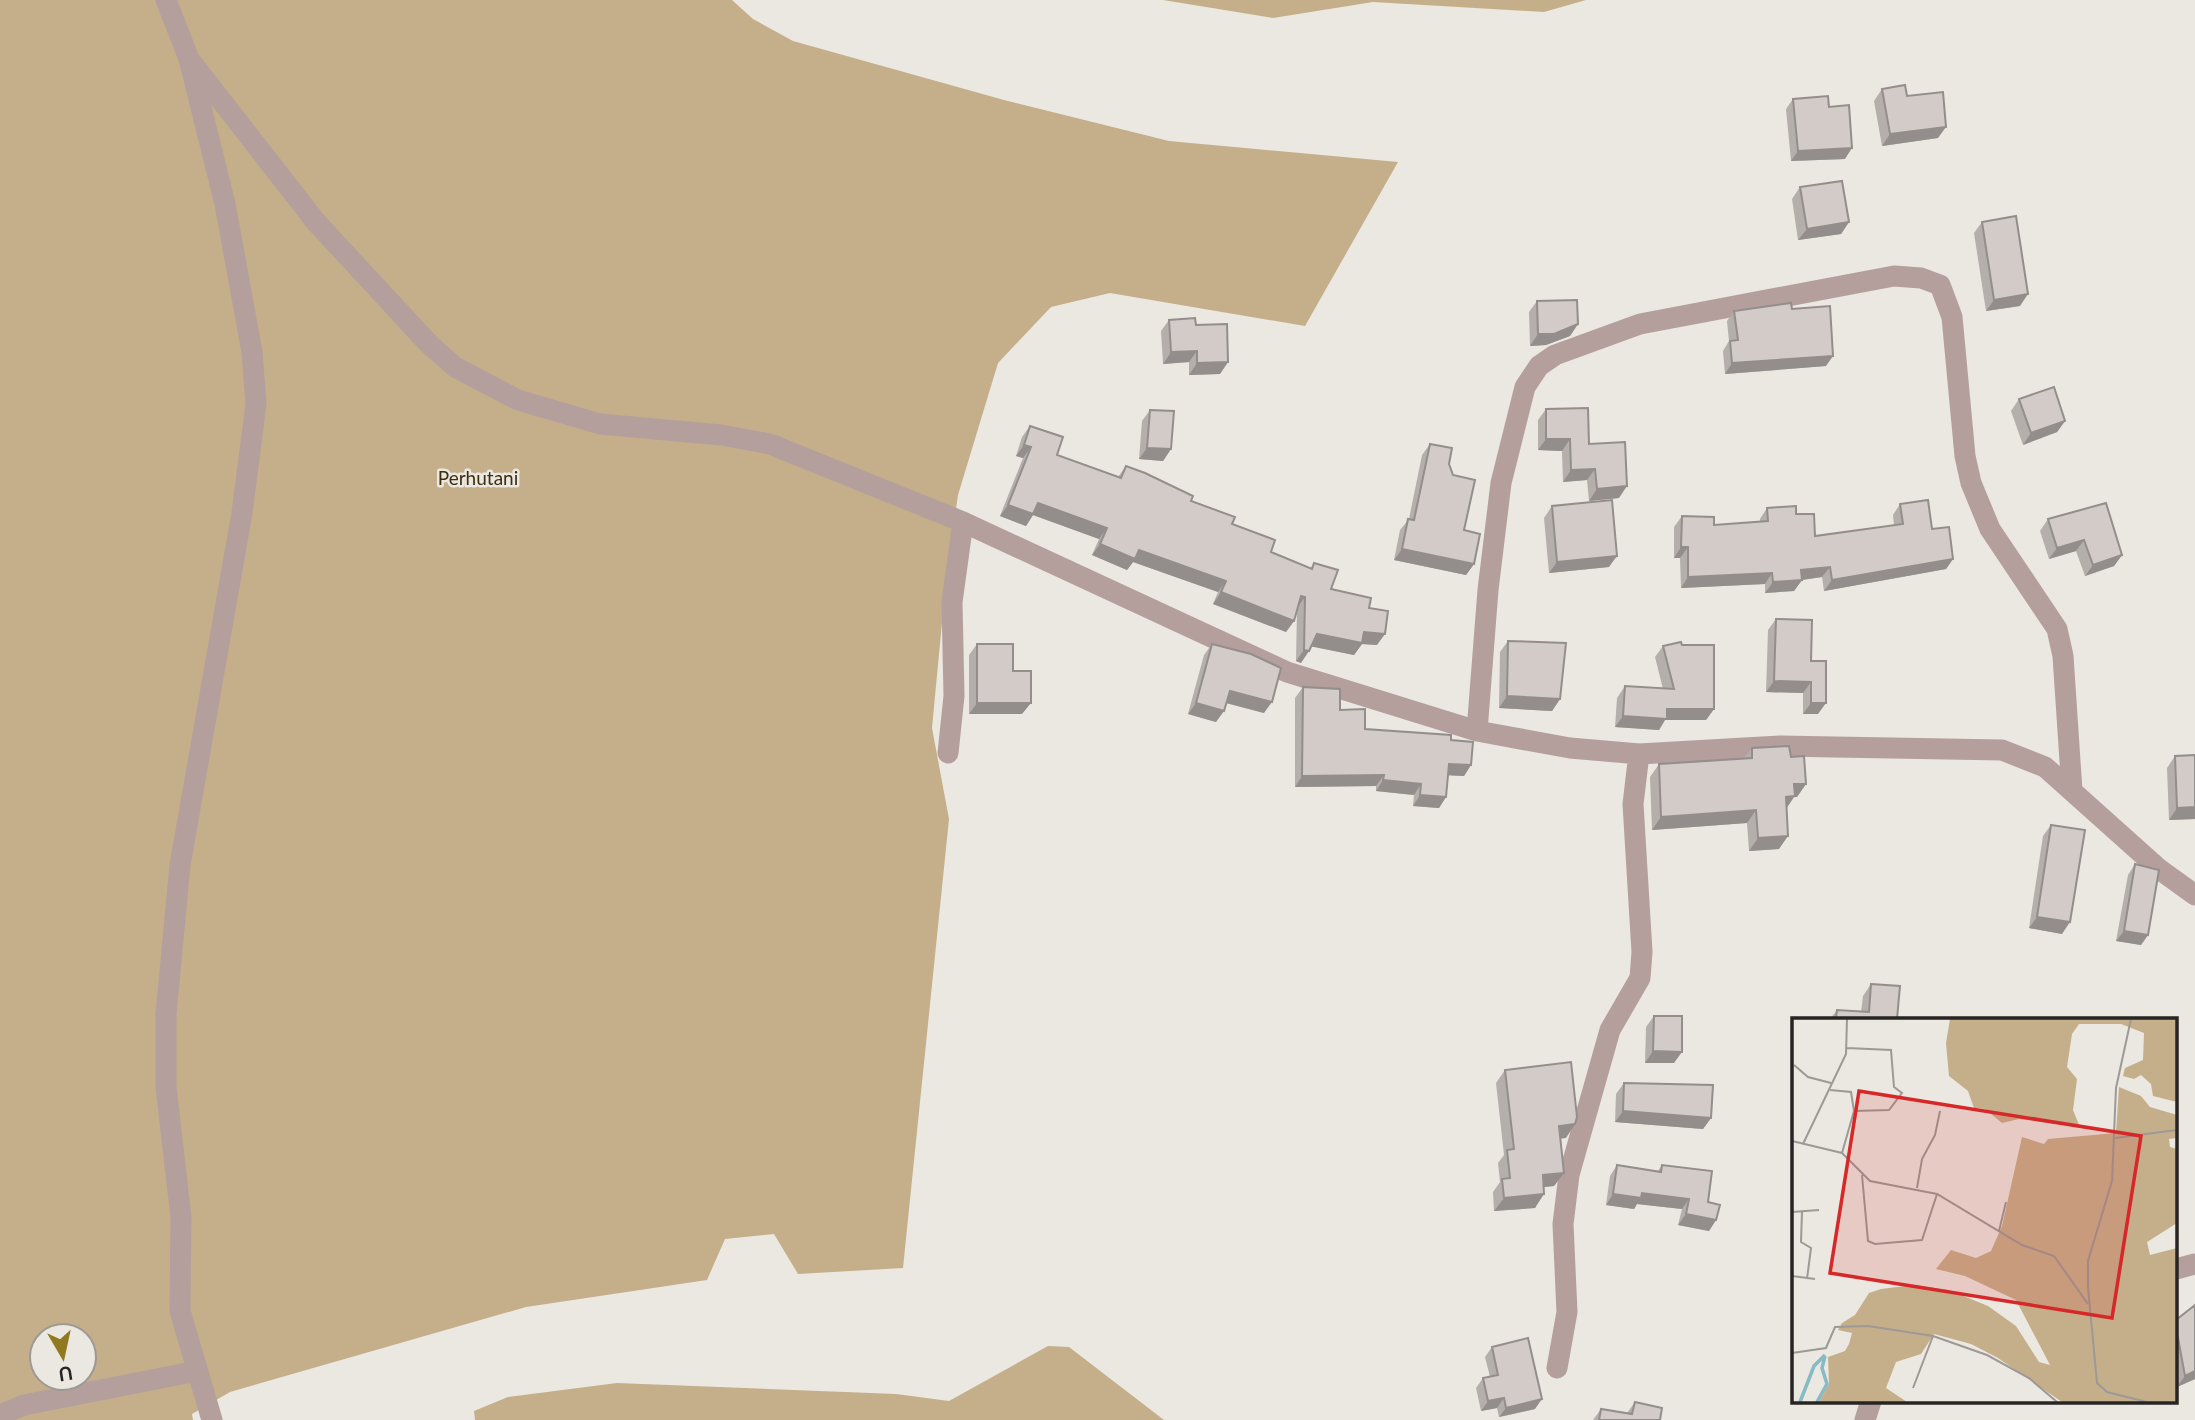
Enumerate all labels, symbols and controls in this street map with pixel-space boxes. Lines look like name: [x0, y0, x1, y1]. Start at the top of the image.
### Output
park label: Perhutani: [438, 466, 518, 489]
inset map: [1792, 1018, 2178, 1402]
north arrow: [28, 1322, 98, 1392]
text: U: [57, 1362, 75, 1387]

